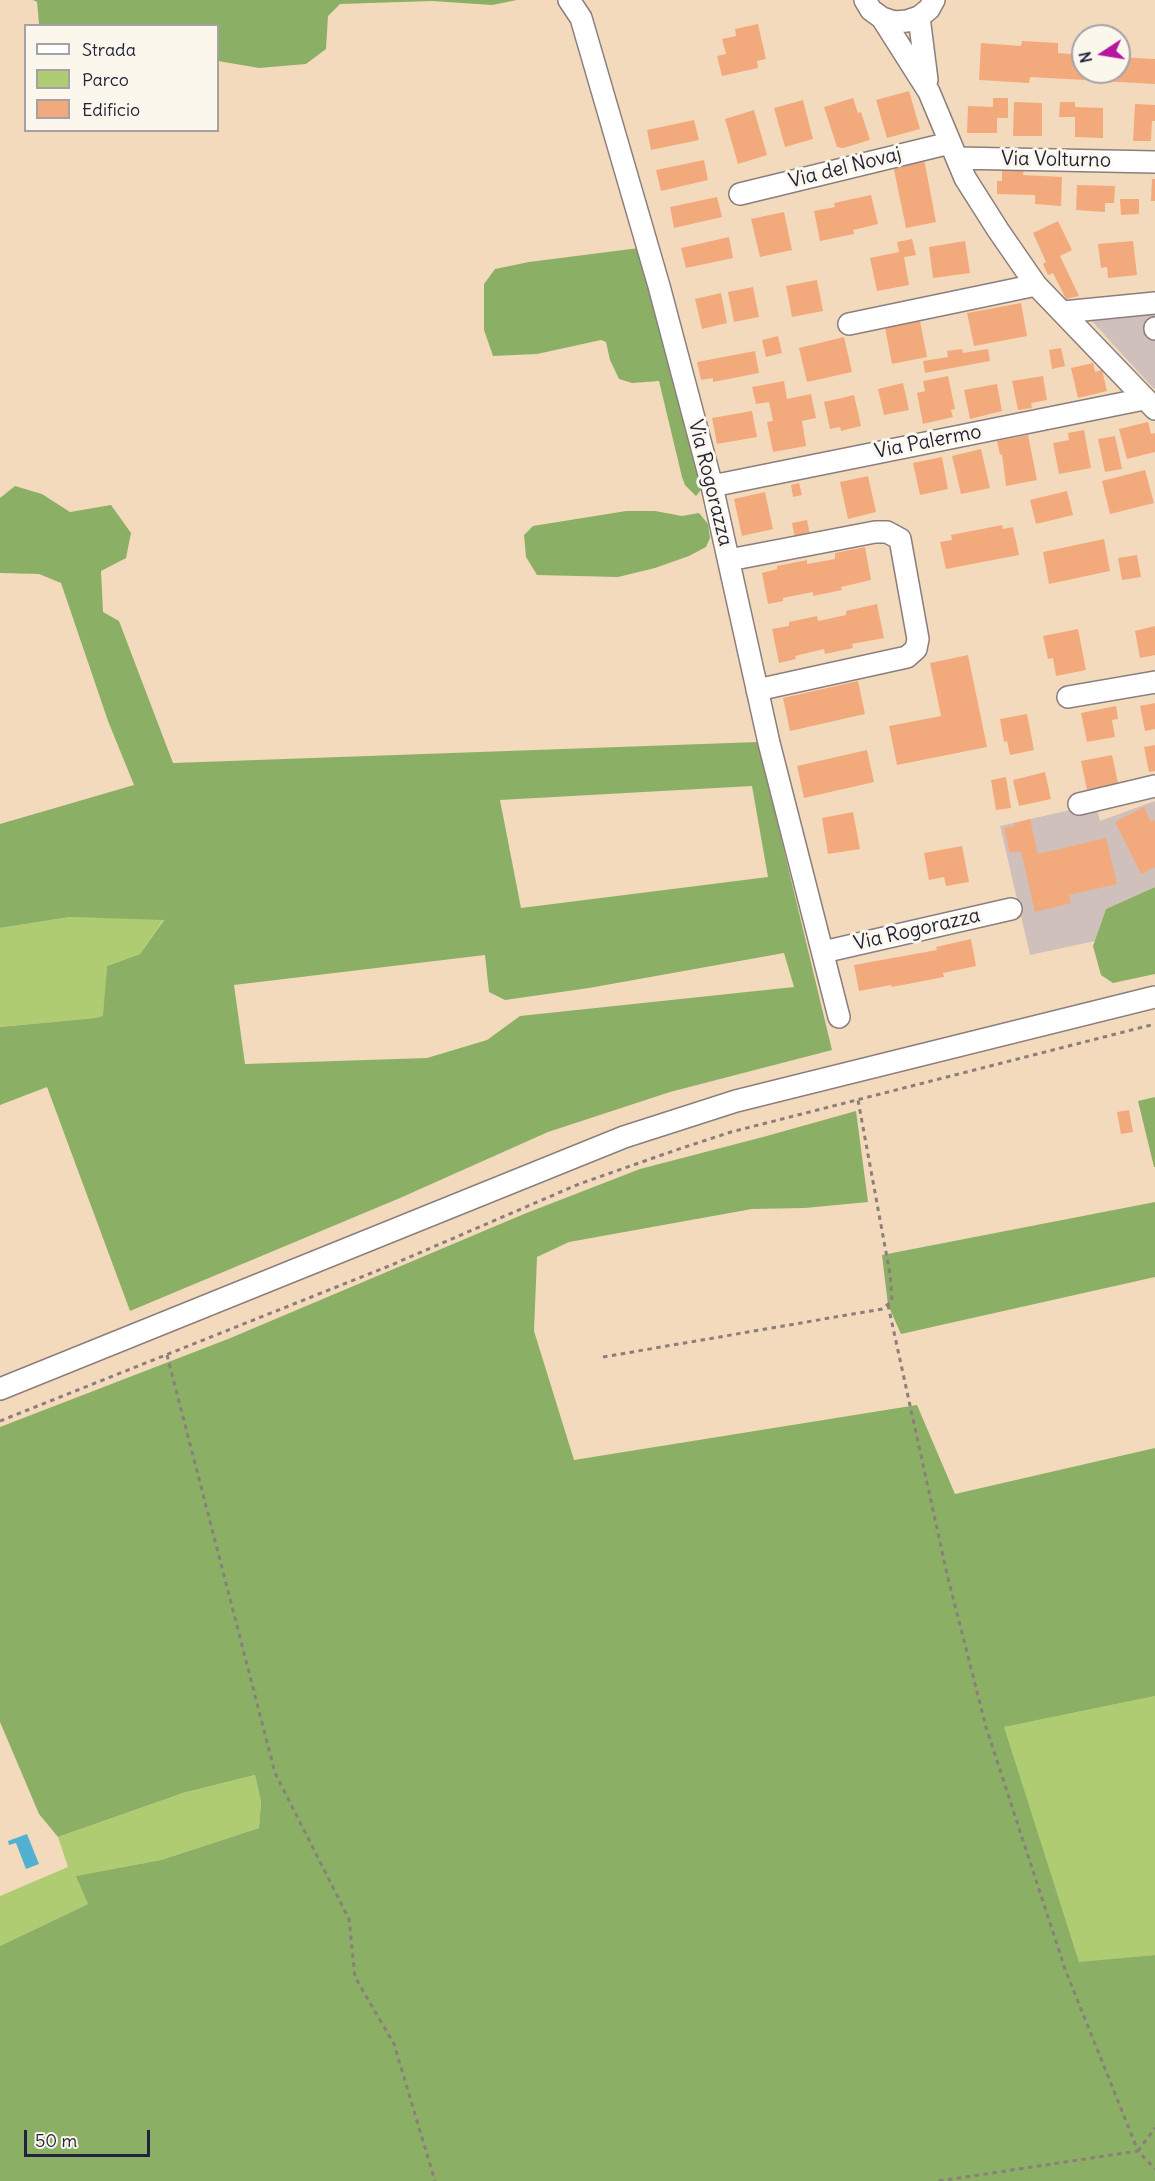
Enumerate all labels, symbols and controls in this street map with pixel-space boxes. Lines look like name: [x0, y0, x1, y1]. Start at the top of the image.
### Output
legend: [24, 24, 219, 132]
north arrow: [1071, 24, 1131, 84]
text: Strada: [82, 38, 136, 61]
text: N: [1074, 50, 1096, 65]
text: Parco: [82, 68, 129, 91]
text: Edificio: [82, 98, 140, 121]
street label: Via del Novaj: [786, 142, 904, 194]
street label: Via Volturno: [1001, 147, 1111, 173]
street label: Via Rogorazza: [683, 417, 737, 549]
street label: Via Palermo: [873, 420, 983, 464]
street label: Via Rogorazza: [851, 904, 983, 956]
scale bar: [27, 2118, 153, 2156]
text: 50 m: [35, 2129, 77, 2152]

